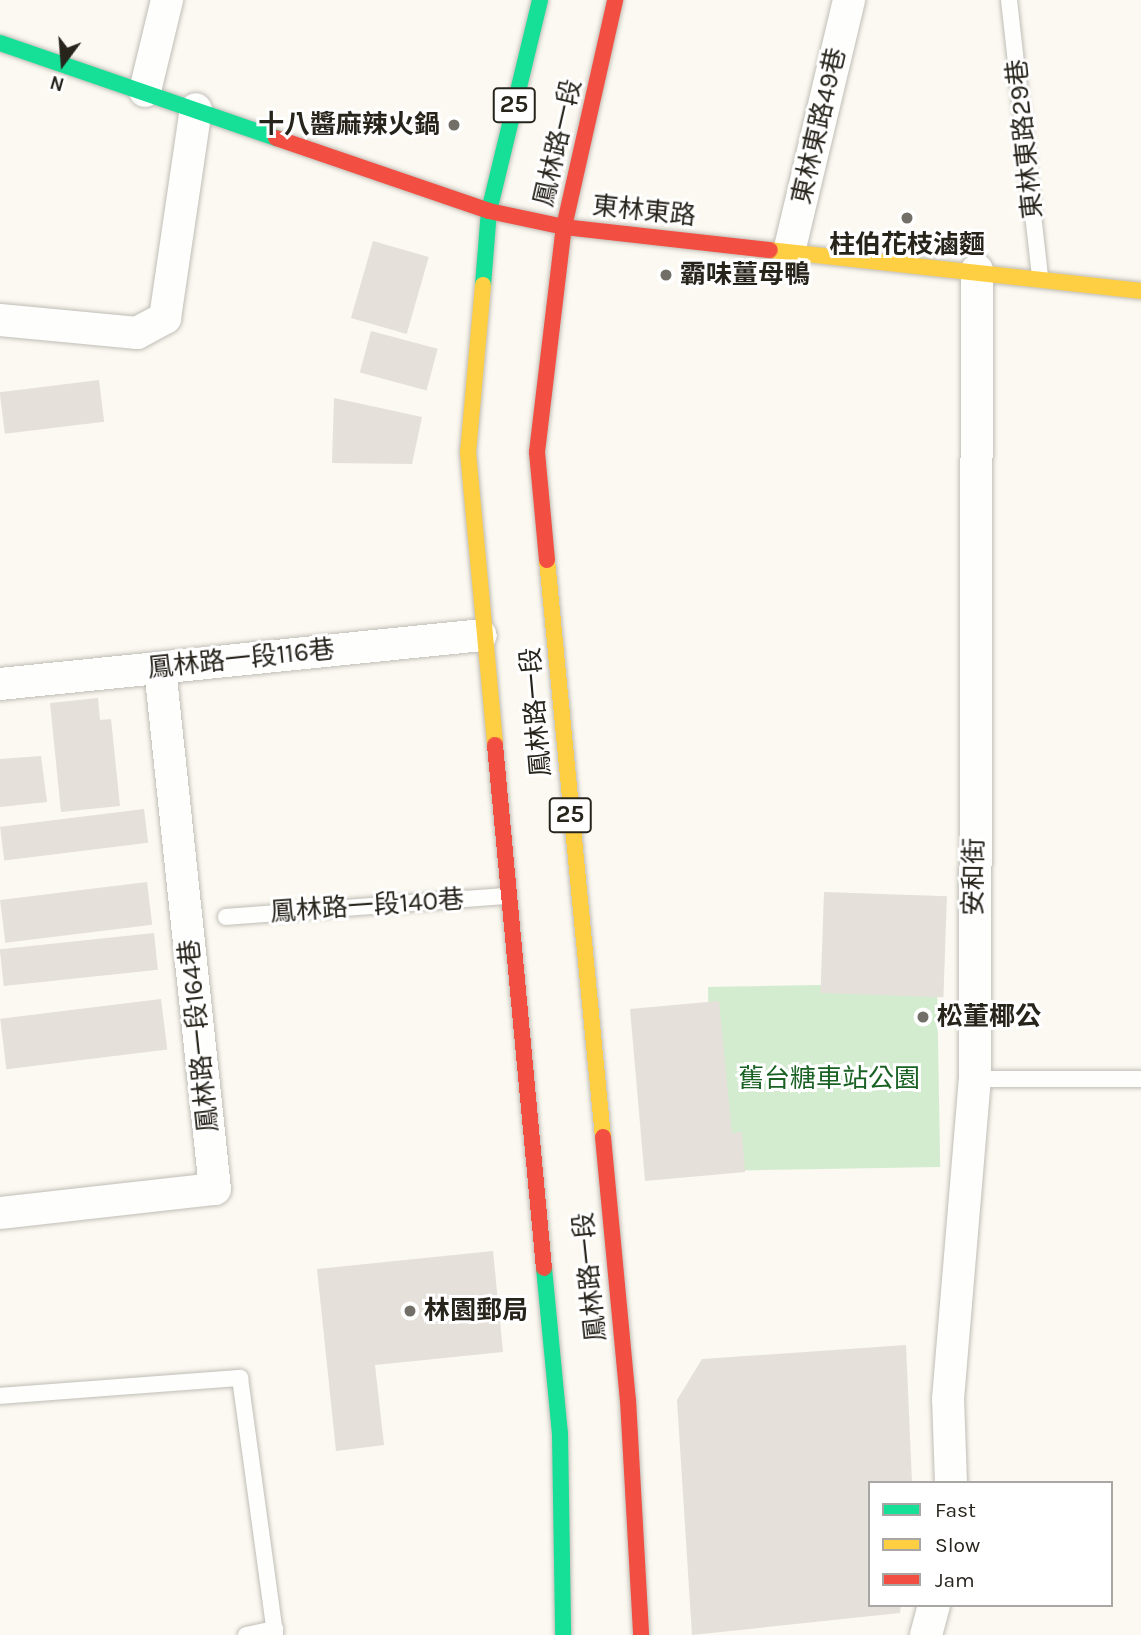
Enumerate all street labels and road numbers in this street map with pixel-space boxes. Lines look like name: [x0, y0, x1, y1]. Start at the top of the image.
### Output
street label: 東林東路49巷: [786, 45, 852, 207]
street label: 東林東路29巷: [1001, 58, 1049, 220]
street label: 鳳林路一段: [528, 76, 588, 210]
road number: 25: [491, 84, 537, 125]
street label: 東林東路: [591, 190, 697, 232]
street label: 鳳林路一段116巷: [146, 634, 336, 684]
street label: 鳳林路一段: [515, 646, 557, 778]
road number: 25: [547, 794, 593, 836]
street label: 安和街: [958, 838, 990, 916]
street label: 鳳林路一段140巷: [269, 884, 465, 928]
street label: 鳳林路一段164巷: [173, 938, 225, 1134]
street label: 鳳林路一段: [568, 1211, 612, 1343]

